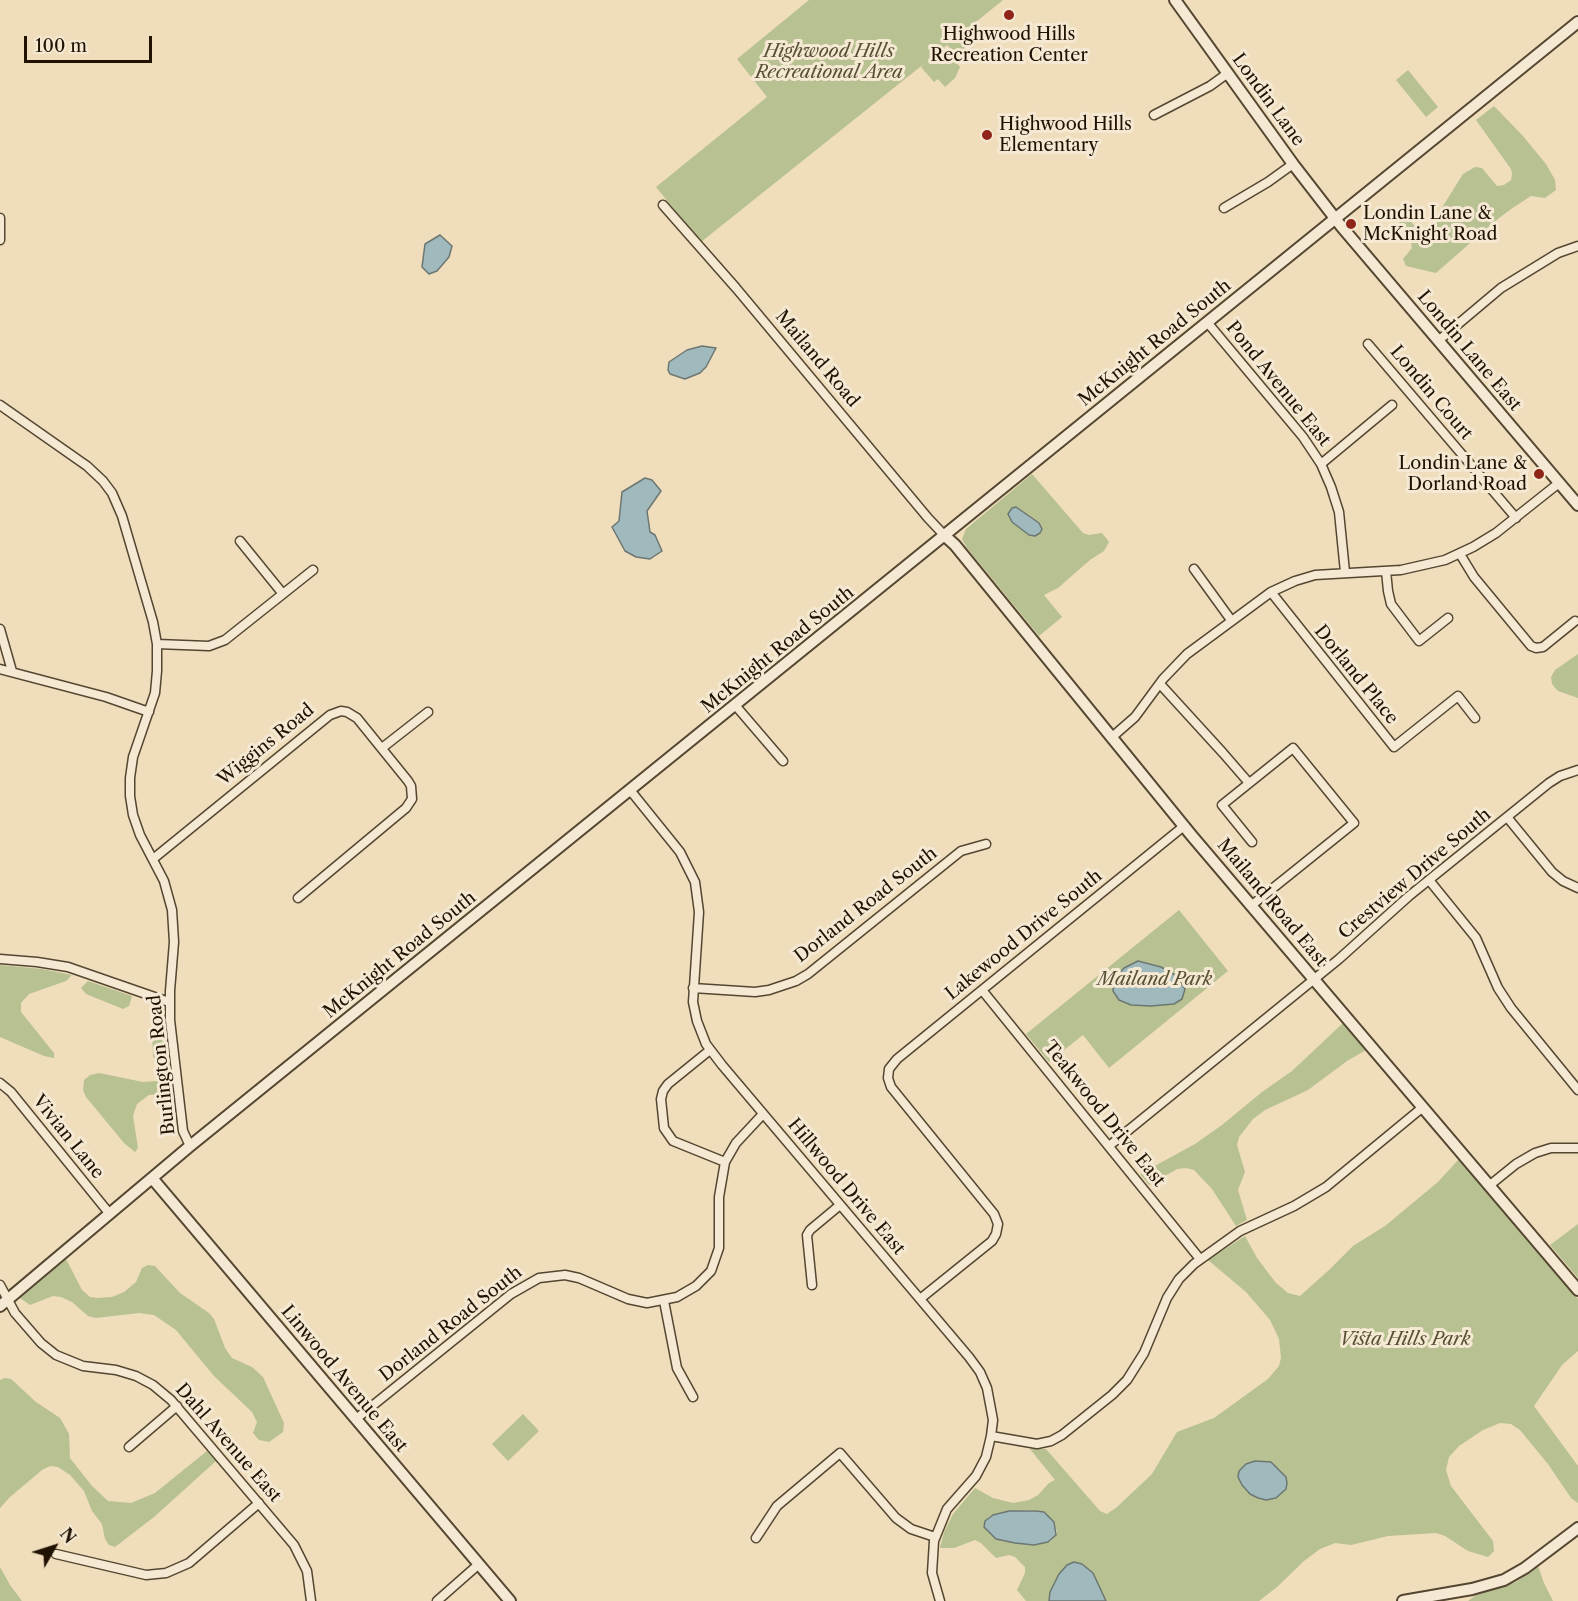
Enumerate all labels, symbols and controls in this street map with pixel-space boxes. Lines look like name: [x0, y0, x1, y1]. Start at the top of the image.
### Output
marker: Highwood Hills Recreation Center: [1002, 8, 1016, 22]
scale bar: [27, 24, 154, 62]
place label: Highwood Hills Recreation Center: [930, 24, 1088, 66]
text: 100 m: [35, 35, 87, 57]
park label: Highwood Hills Recreational Area: [755, 41, 903, 84]
street label: Londin Lane: [1227, 49, 1309, 151]
place label: Highwood Hills Elementary: [999, 114, 1132, 156]
marker: Highwood Hills Elementary: [980, 128, 994, 142]
place label: Londin Lane & McKnight Road: [1363, 203, 1497, 246]
marker: Londin Lane & McKnight Road: [1344, 217, 1358, 231]
street label: McKnight Road South: [1074, 275, 1236, 411]
street label: Londin Lane East: [1413, 287, 1525, 415]
street label: Mailand Road: [770, 306, 864, 412]
street label: Pond Avenue East: [1221, 317, 1335, 451]
street label: Londin Court: [1385, 341, 1477, 445]
place label: Londin Lane & Dorland Road: [1398, 453, 1527, 496]
marker: Londin Lane & Dorland Road: [1532, 467, 1546, 481]
street label: McKnight Road South: [697, 582, 859, 718]
street label: Dorland Place: [1309, 621, 1403, 729]
street label: Wiggins Road: [213, 699, 319, 791]
street label: Crestview Drive South: [1334, 804, 1496, 944]
street label: Mailand Road East: [1212, 835, 1332, 971]
street label: Dorland Road South: [790, 843, 942, 967]
street label: Lakewood Drive South: [941, 865, 1107, 1005]
street label: McKnight Road South: [319, 887, 481, 1023]
park label: Mailand Park: [1098, 969, 1212, 991]
street label: Burlington Road: [144, 994, 180, 1136]
street label: Teakwood Drive East: [1039, 1037, 1169, 1191]
street label: Vivian Lane: [28, 1091, 108, 1183]
street label: Hillwood Drive East: [783, 1114, 909, 1260]
street label: Dorland Road South: [375, 1262, 527, 1386]
street label: Linwood Avenue East: [276, 1301, 412, 1457]
park label: Vista Hills Park: [1339, 1329, 1471, 1351]
street label: Dahl Avenue East: [171, 1379, 285, 1507]
north arrow: [24, 1517, 84, 1577]
text: N: [56, 1524, 80, 1547]

